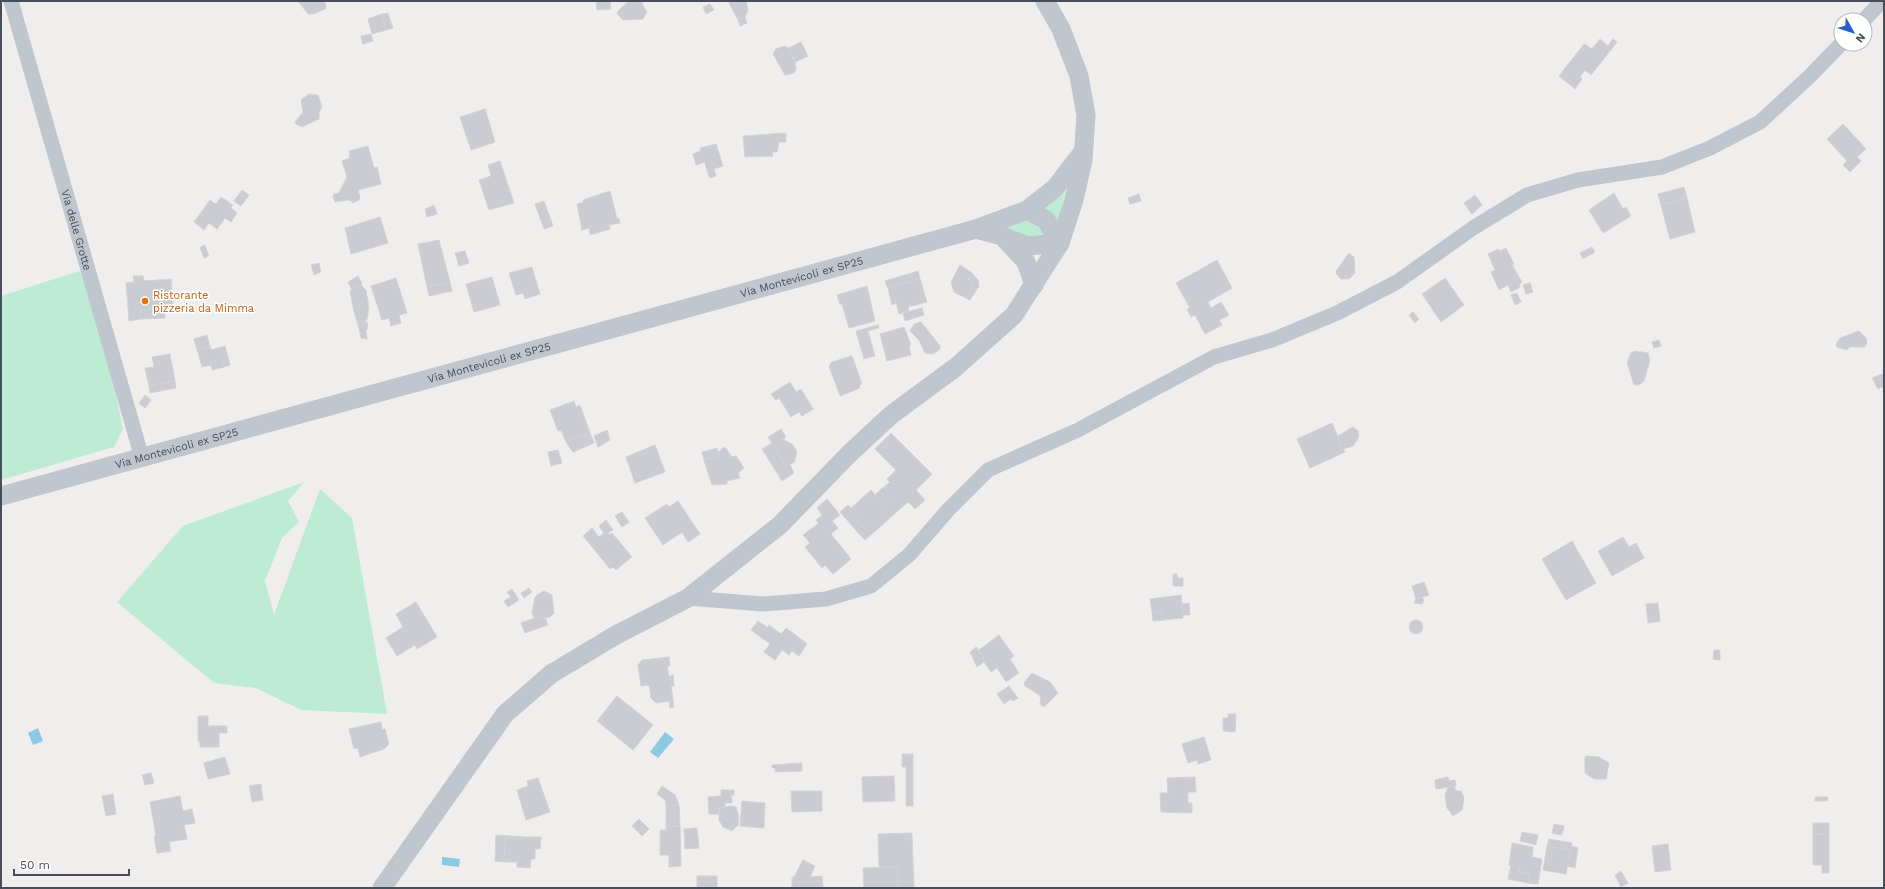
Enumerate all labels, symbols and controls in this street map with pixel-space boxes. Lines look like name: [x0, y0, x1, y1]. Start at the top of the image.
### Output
north arrow: [1833, 12, 1873, 52]
text: N: [1853, 31, 1868, 45]
street label: Via delle Grotte: [58, 188, 94, 272]
street label: Via Montevicoli ex SP25: [739, 254, 865, 300]
place label: Ristorante pizzeria da Mimma: [153, 289, 254, 315]
marker: Ristorante pizzeria da Mimma: [140, 296, 150, 306]
street label: Via Montevicoli ex SP25: [426, 340, 552, 386]
street label: Via Montevicoli ex SP25: [114, 425, 240, 471]
scale bar: [14, 851, 129, 877]
text: 50 m: [20, 858, 50, 872]

